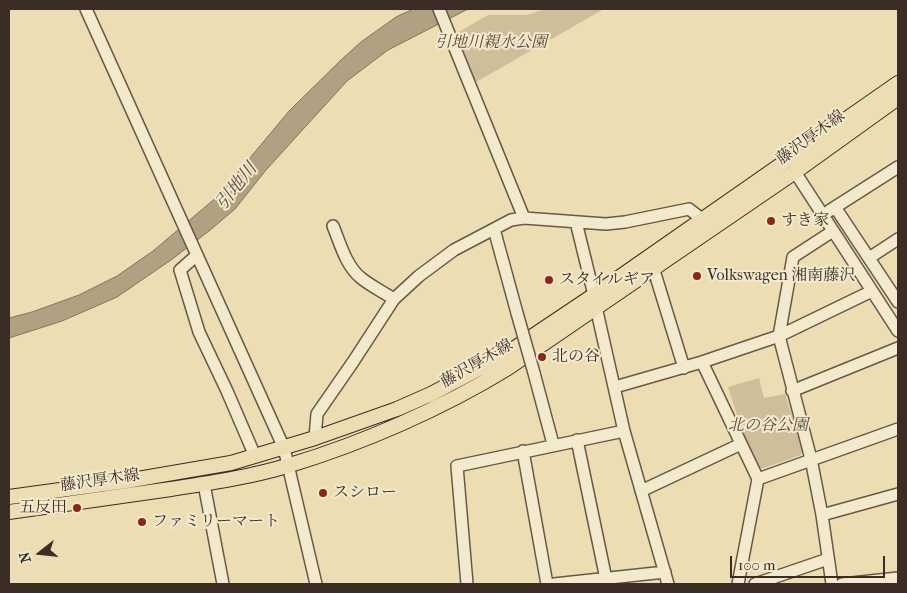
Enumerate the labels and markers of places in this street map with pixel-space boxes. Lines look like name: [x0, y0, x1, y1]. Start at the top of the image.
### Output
place label: すき家: [781, 211, 829, 231]
marker: すき家: [765, 215, 777, 227]
place label: Volkswagen 湘南藤沢: [707, 266, 855, 286]
place label: スタイルギア: [559, 270, 655, 290]
marker: Volkswagen 湘南藤沢: [691, 270, 703, 282]
marker: スタイルギア: [543, 274, 555, 286]
place label: 北の谷: [552, 347, 600, 367]
marker: 北の谷: [536, 351, 548, 363]
place label: スシロー: [333, 483, 397, 503]
marker: スシロー: [317, 487, 329, 499]
place label: 五反田: [19, 498, 67, 518]
marker: 五反田: [71, 502, 83, 514]
place label: ファミリーマート: [152, 512, 280, 532]
marker: ファミリーマート: [136, 516, 148, 528]

